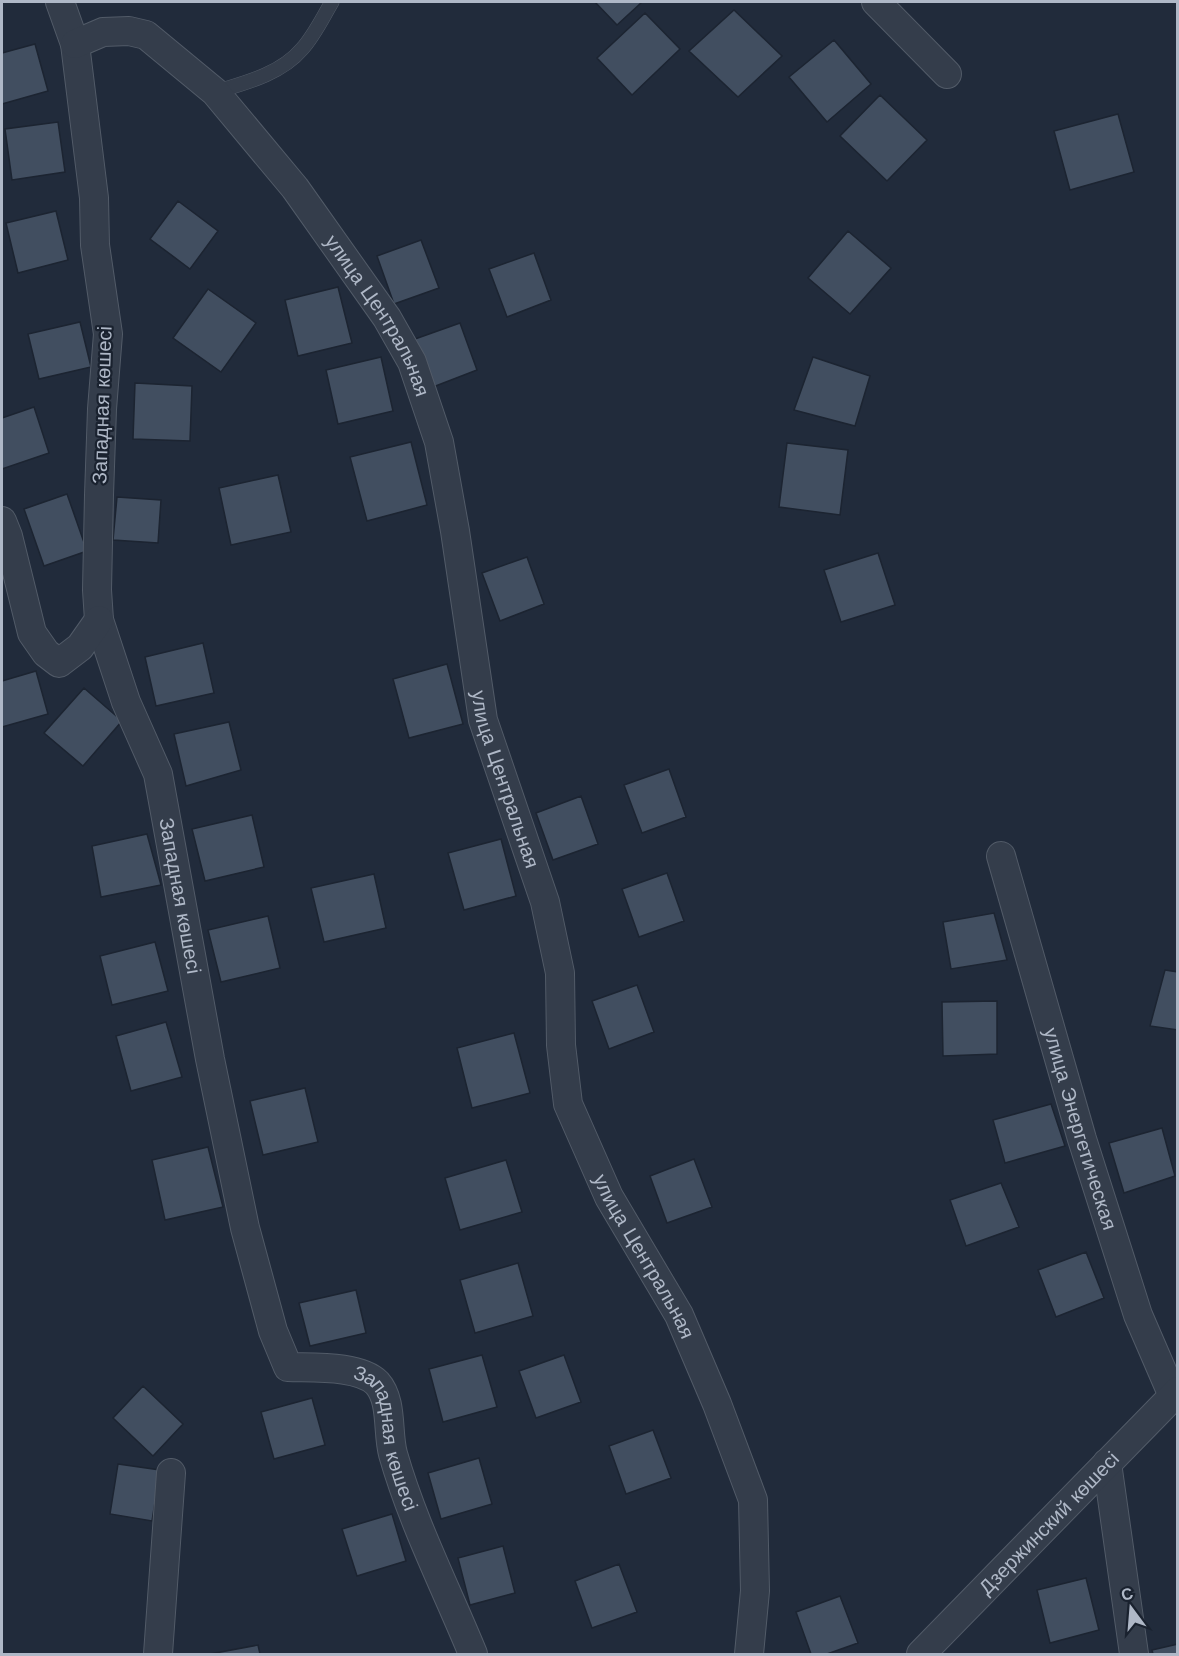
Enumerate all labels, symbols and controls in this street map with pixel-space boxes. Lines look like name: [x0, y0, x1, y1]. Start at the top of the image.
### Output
street label: улица Центральная: [320, 230, 435, 399]
street label: Западная көшесі: [87, 326, 117, 484]
street label: улица Центральная: [467, 689, 544, 871]
street label: Западная көшесі: [154, 816, 206, 976]
street label: улица Энергетическая: [1039, 1025, 1122, 1233]
street label: улица Центральная: [588, 1170, 700, 1342]
street label: Западная көшесі: [351, 1360, 423, 1514]
street label: Дзержинский көшесі: [974, 1447, 1124, 1600]
north arrow: [1101, 1578, 1161, 1638]
text: С: [1119, 1583, 1136, 1605]

